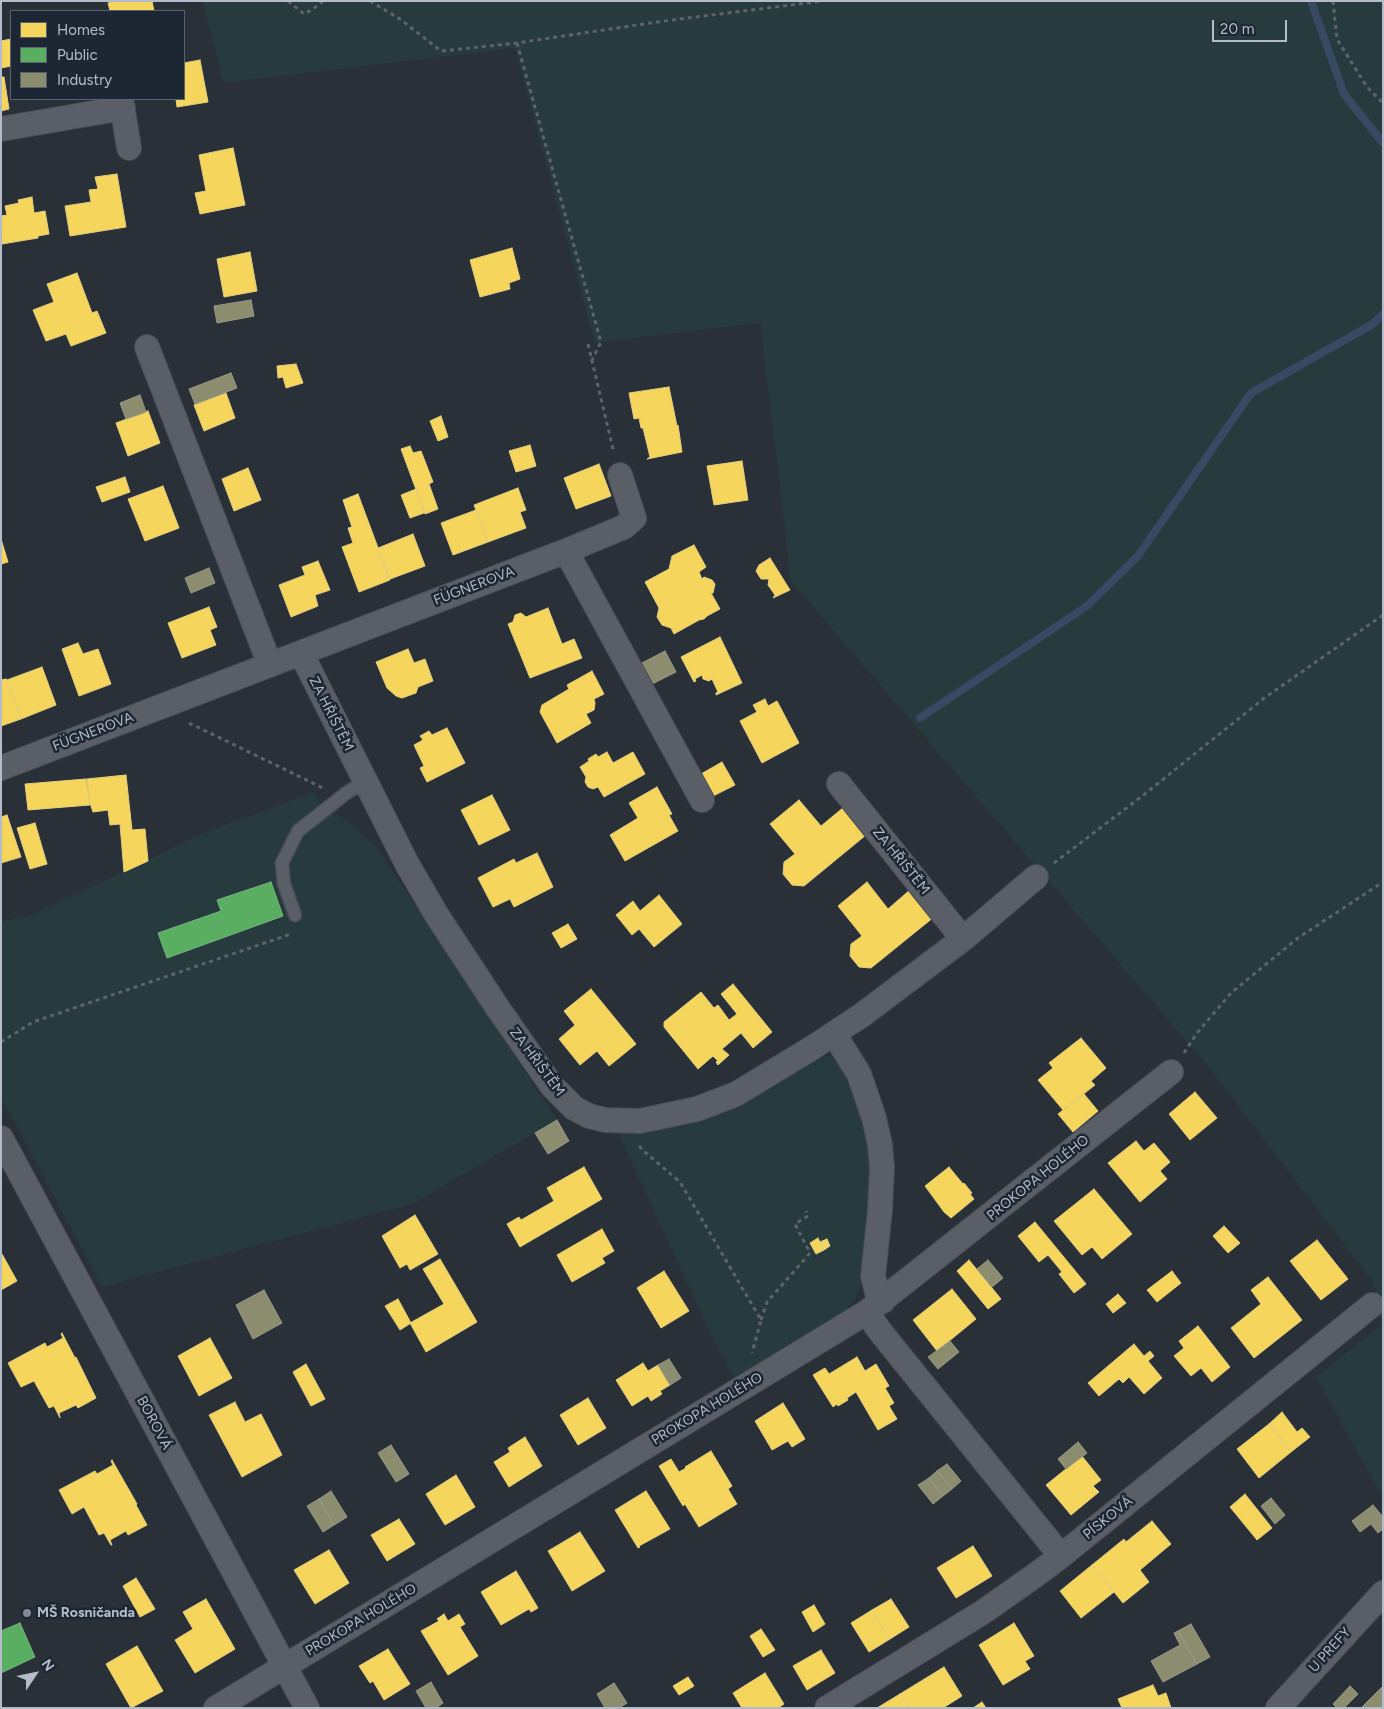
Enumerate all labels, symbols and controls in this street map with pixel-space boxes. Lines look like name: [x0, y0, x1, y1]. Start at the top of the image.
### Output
legend: [10, 10, 185, 100]
scale bar: [1214, 10, 1289, 42]
text: 20 m: [1220, 20, 1254, 38]
text: Homes: [57, 21, 105, 39]
text: Public: [57, 46, 98, 64]
text: Industry: [57, 71, 112, 89]
street label: FÜGNEROVA: [431, 563, 517, 609]
street label: ZA HŘIŠTĚM: [305, 674, 357, 754]
street label: FÜGNEROVA: [50, 709, 136, 755]
street label: ZA HŘIŠTĚM: [869, 824, 933, 898]
street label: ZA HŘIŠTĚM: [506, 1024, 568, 1100]
street label: PROKOPA HOLÉHO: [984, 1132, 1092, 1224]
street label: PROKOPA HOLÉHO: [648, 1369, 766, 1449]
street label: BOROVÁ: [133, 1393, 175, 1453]
street label: PÍSKOVÁ: [1080, 1493, 1136, 1543]
street label: PROKOPA HOLÉHO: [302, 1580, 420, 1660]
place label: MŠ Rosničanda: [37, 1605, 135, 1621]
marker: MŠ Rosničanda: [21, 1607, 33, 1619]
street label: U PREFY: [1305, 1624, 1355, 1676]
north arrow: [10, 1649, 60, 1699]
text: N: [38, 1656, 58, 1675]

